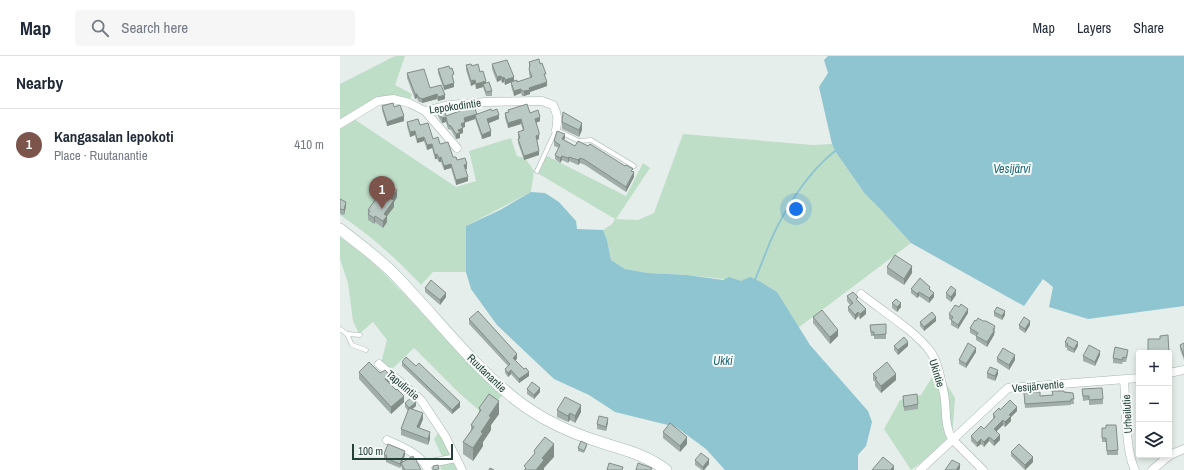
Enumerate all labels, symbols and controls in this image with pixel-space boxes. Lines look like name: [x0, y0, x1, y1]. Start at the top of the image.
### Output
search box: [75, 10, 355, 46]
text: Map: [20, 15, 51, 41]
icon: search: [89, 17, 111, 39]
text: Search here: [121, 17, 188, 38]
text: Map: [1033, 19, 1055, 37]
text: Layers: [1077, 19, 1111, 37]
text: Share: [1133, 19, 1164, 37]
text: Nearby: [16, 71, 63, 94]
street label: Lepokodintie: [428, 95, 482, 117]
text: Kangasalan lepokoti: [54, 126, 174, 147]
text: 1: [26, 136, 32, 153]
text: 410 m: [294, 136, 324, 153]
text: Place · Ruutanantie: [54, 147, 148, 164]
water label: Vesijärvi: [993, 161, 1031, 177]
pin: 1: [369, 176, 395, 209]
your location: [786, 199, 806, 219]
map controls: [1136, 350, 1172, 458]
button: +: [1136, 350, 1172, 386]
street label: Ruutanantie: [464, 351, 510, 395]
water label: Ukki: [713, 353, 733, 369]
street label: Ukintie: [926, 357, 948, 389]
street label: Tapulintie: [384, 367, 422, 403]
street label: Vesijärventie: [1011, 377, 1065, 395]
button: −: [1136, 386, 1172, 422]
street label: Urheilutie: [1119, 394, 1135, 434]
button: layers: [1136, 422, 1172, 458]
scale bar: [352, 442, 453, 461]
text: 100 m: [358, 444, 383, 458]

